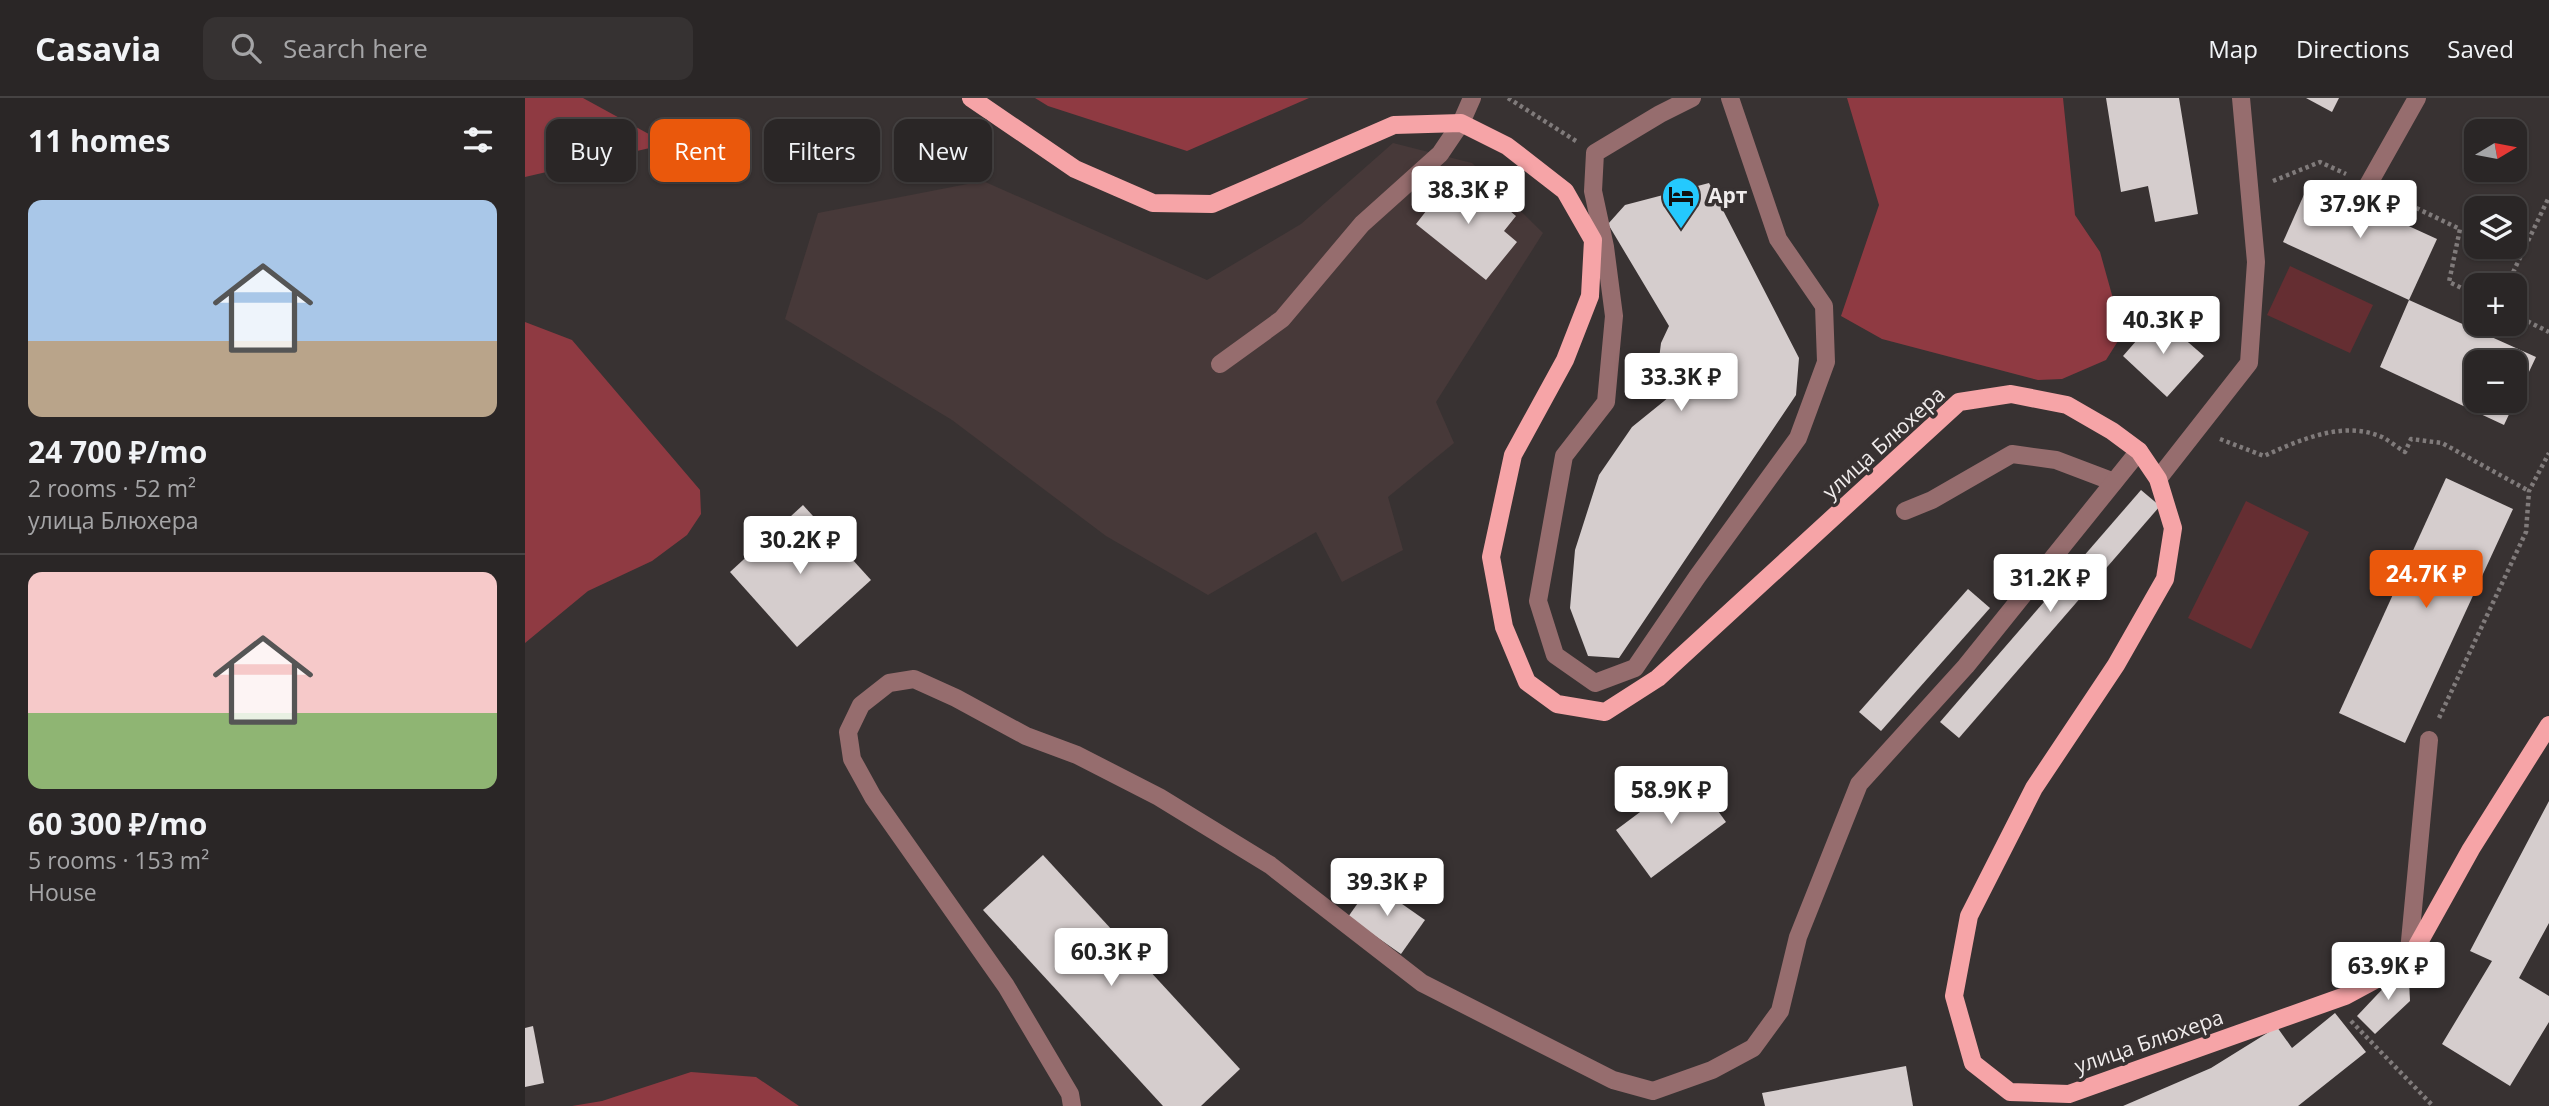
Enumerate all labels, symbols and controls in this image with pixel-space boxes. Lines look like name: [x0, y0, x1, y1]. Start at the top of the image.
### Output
search box: [203, 17, 693, 80]
text: Casavia: [35, 26, 161, 71]
icon: search: [227, 29, 265, 67]
text: Search here: [283, 30, 428, 66]
text: Map: [2208, 32, 2258, 65]
text: Directions: [2296, 32, 2409, 65]
text: Saved: [2447, 32, 2514, 65]
chip: Buy: [546, 119, 636, 182]
chip: Rent: [650, 119, 750, 182]
chip: Filters: [764, 119, 880, 182]
chip: New: [894, 119, 992, 182]
north arrow: [2464, 119, 2527, 182]
map controls: [2464, 119, 2527, 413]
text: 11 homes: [28, 120, 171, 161]
icon: filters: [459, 121, 497, 159]
pin: 38.3K ₽: [1403, 166, 1533, 226]
text: 38.3K ₽: [1428, 173, 1508, 205]
hotel icon: Арт: [1660, 175, 1702, 230]
pin: 37.9K ₽: [2295, 180, 2425, 240]
place label: Арт: [1708, 181, 1748, 209]
text: 37.9K ₽: [2320, 187, 2400, 219]
button: layers: [2464, 196, 2527, 259]
icon: home: [200, 245, 326, 371]
button: +: [2464, 273, 2527, 336]
pin: 40.3K ₽: [2098, 296, 2228, 356]
text: 40.3K ₽: [2123, 303, 2203, 335]
button: −: [2464, 350, 2527, 413]
pin: 33.3K ₽: [1616, 354, 1746, 413]
text: 33.3K ₽: [1641, 360, 1721, 392]
street label: улица Блюхера: [1816, 380, 1951, 505]
text: 24 700 ₽/mo: [28, 431, 207, 472]
text: 2 rooms · 52 m²: [28, 472, 196, 504]
text: улица Блюхера: [28, 504, 199, 536]
pin: 30.2K ₽: [735, 517, 865, 576]
text: 30.2K ₽: [760, 523, 840, 555]
pin: 24.7K ₽: [2361, 550, 2491, 610]
pin: 31.2K ₽: [1985, 554, 2115, 614]
text: 24.7K ₽: [2386, 557, 2466, 589]
text: 31.2K ₽: [2010, 561, 2090, 593]
icon: home: [200, 617, 326, 743]
pin: 58.9K ₽: [1606, 766, 1736, 826]
text: 58.9K ₽: [1631, 773, 1711, 805]
text: 60 300 ₽/mo: [28, 803, 207, 844]
text: 5 rooms · 153 m²: [28, 844, 209, 876]
pin: 39.3K ₽: [1322, 858, 1452, 918]
text: 39.3K ₽: [1347, 865, 1427, 897]
text: House: [28, 876, 97, 908]
pin: 60.3K ₽: [1046, 928, 1176, 988]
text: 60.3K ₽: [1071, 935, 1151, 967]
pin: 63.9K ₽: [2323, 942, 2453, 1002]
text: 63.9K ₽: [2348, 949, 2428, 981]
street label: улица Блюхера: [2070, 1002, 2227, 1080]

